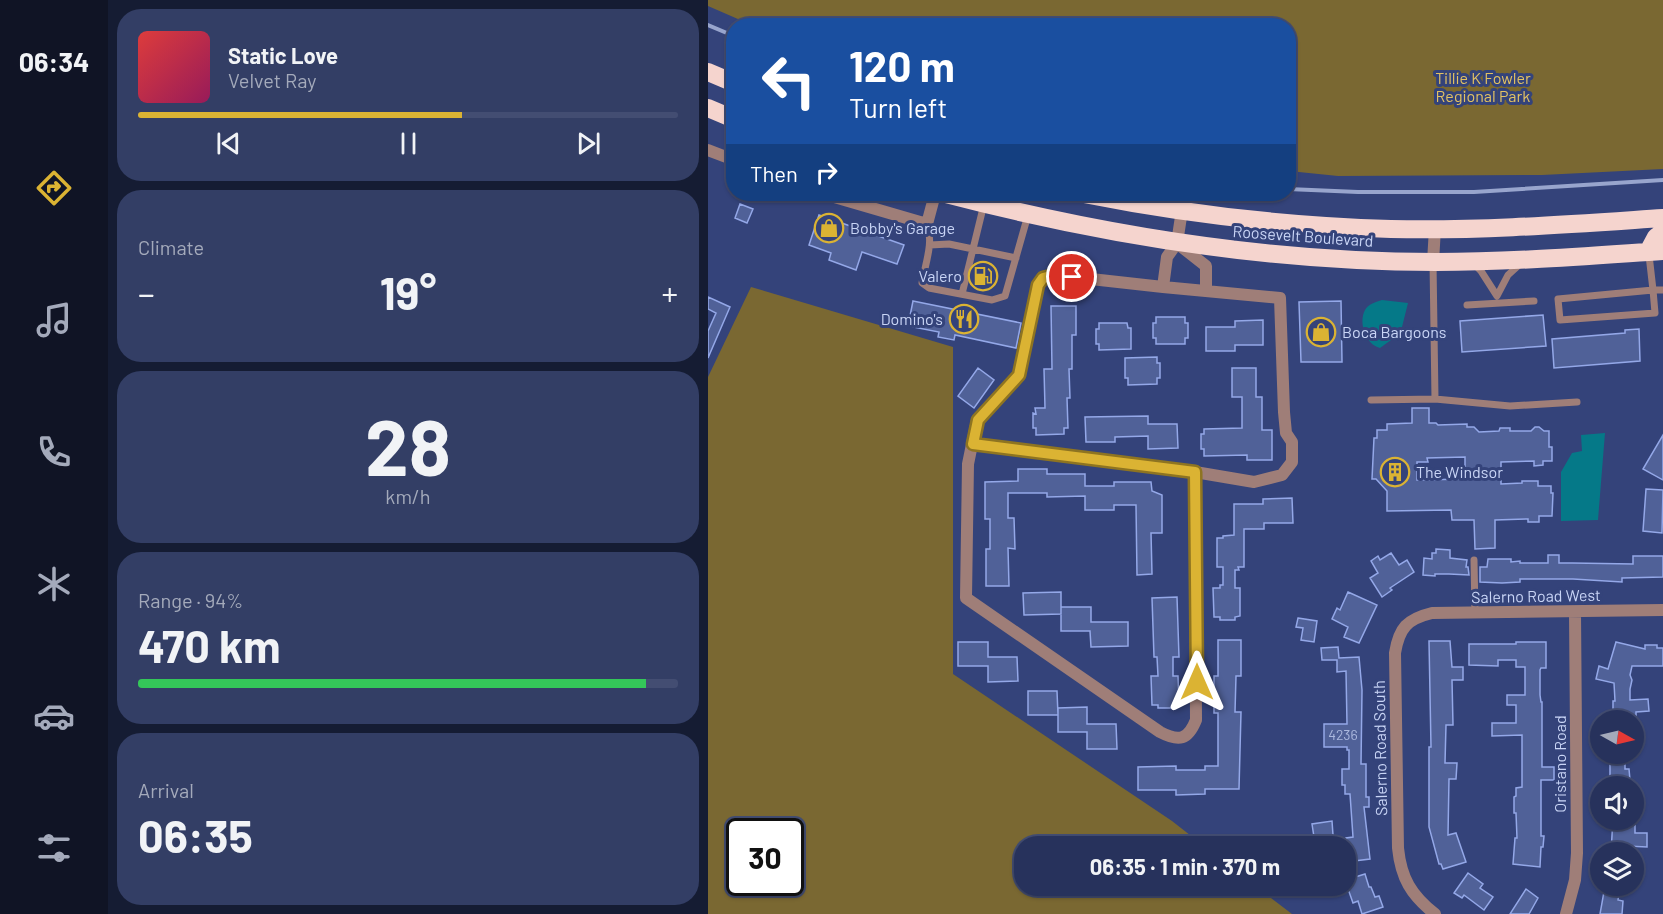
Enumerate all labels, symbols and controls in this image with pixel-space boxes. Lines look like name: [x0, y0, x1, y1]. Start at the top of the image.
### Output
text: 120 m: [849, 40, 955, 90]
text: Static Love: [228, 42, 338, 68]
icon: left: [750, 42, 828, 120]
text: 06:34: [19, 45, 89, 77]
text: Velvet Ray: [228, 68, 317, 92]
park label: Tillie K Fowler Regional Park: [1435, 68, 1531, 105]
text: Turn left: [849, 91, 947, 123]
icon: previous: [212, 127, 245, 160]
icon: pause: [392, 127, 425, 160]
icon: next: [572, 127, 605, 160]
icon: right: [810, 156, 843, 189]
text: Then: [750, 160, 798, 186]
icon: directions: [33, 167, 75, 209]
shop icon: Bobby's Garage: [813, 212, 845, 244]
place label: Bobby's Garage: [850, 218, 955, 237]
street label: Roosevelt Boulevard: [1232, 221, 1374, 250]
text: Climate: [138, 235, 204, 259]
pin: [1046, 251, 1097, 302]
fuel station icon: Valero: [967, 260, 999, 292]
icon: arrive: [1055, 260, 1088, 293]
text: 19°: [380, 265, 436, 319]
place label: Valero: [918, 266, 962, 285]
text: −: [138, 273, 155, 313]
text: +: [662, 273, 678, 313]
icon: music: [33, 299, 75, 341]
restaurant icon: Domino's: [948, 303, 980, 335]
place label: Domino's: [881, 309, 943, 328]
shop icon: Boca Bargoons: [1305, 316, 1337, 348]
place label: Boca Bargoons: [1342, 322, 1447, 341]
text: 28: [365, 398, 451, 492]
icon: phone: [33, 431, 75, 473]
building icon: The Windsor: [1379, 456, 1411, 488]
place label: The Windsor: [1416, 462, 1503, 481]
text: km/h: [385, 484, 431, 508]
icon: climate: [33, 563, 75, 605]
street label: Salerno Road West: [1471, 585, 1601, 606]
text: Range · 94%: [138, 588, 243, 612]
text: 470 km: [138, 618, 281, 672]
position arrow: [1165, 650, 1229, 714]
street label: Salerno Road South: [1369, 680, 1390, 816]
icon: car: [33, 695, 75, 737]
north arrow: [1590, 710, 1644, 764]
map controls: [1590, 710, 1644, 896]
street label: Oristano Road: [1550, 715, 1569, 813]
house number: 4236: [1328, 726, 1358, 743]
button: sound: [1590, 776, 1644, 830]
text: Arrival: [138, 778, 194, 802]
text: 06:35: [138, 808, 253, 862]
speed limit sign: 30: [726, 818, 804, 896]
icon: filters: [33, 827, 75, 869]
button: layers: [1590, 842, 1644, 896]
text: 06:35 · 1 min · 370 m: [1090, 853, 1280, 879]

